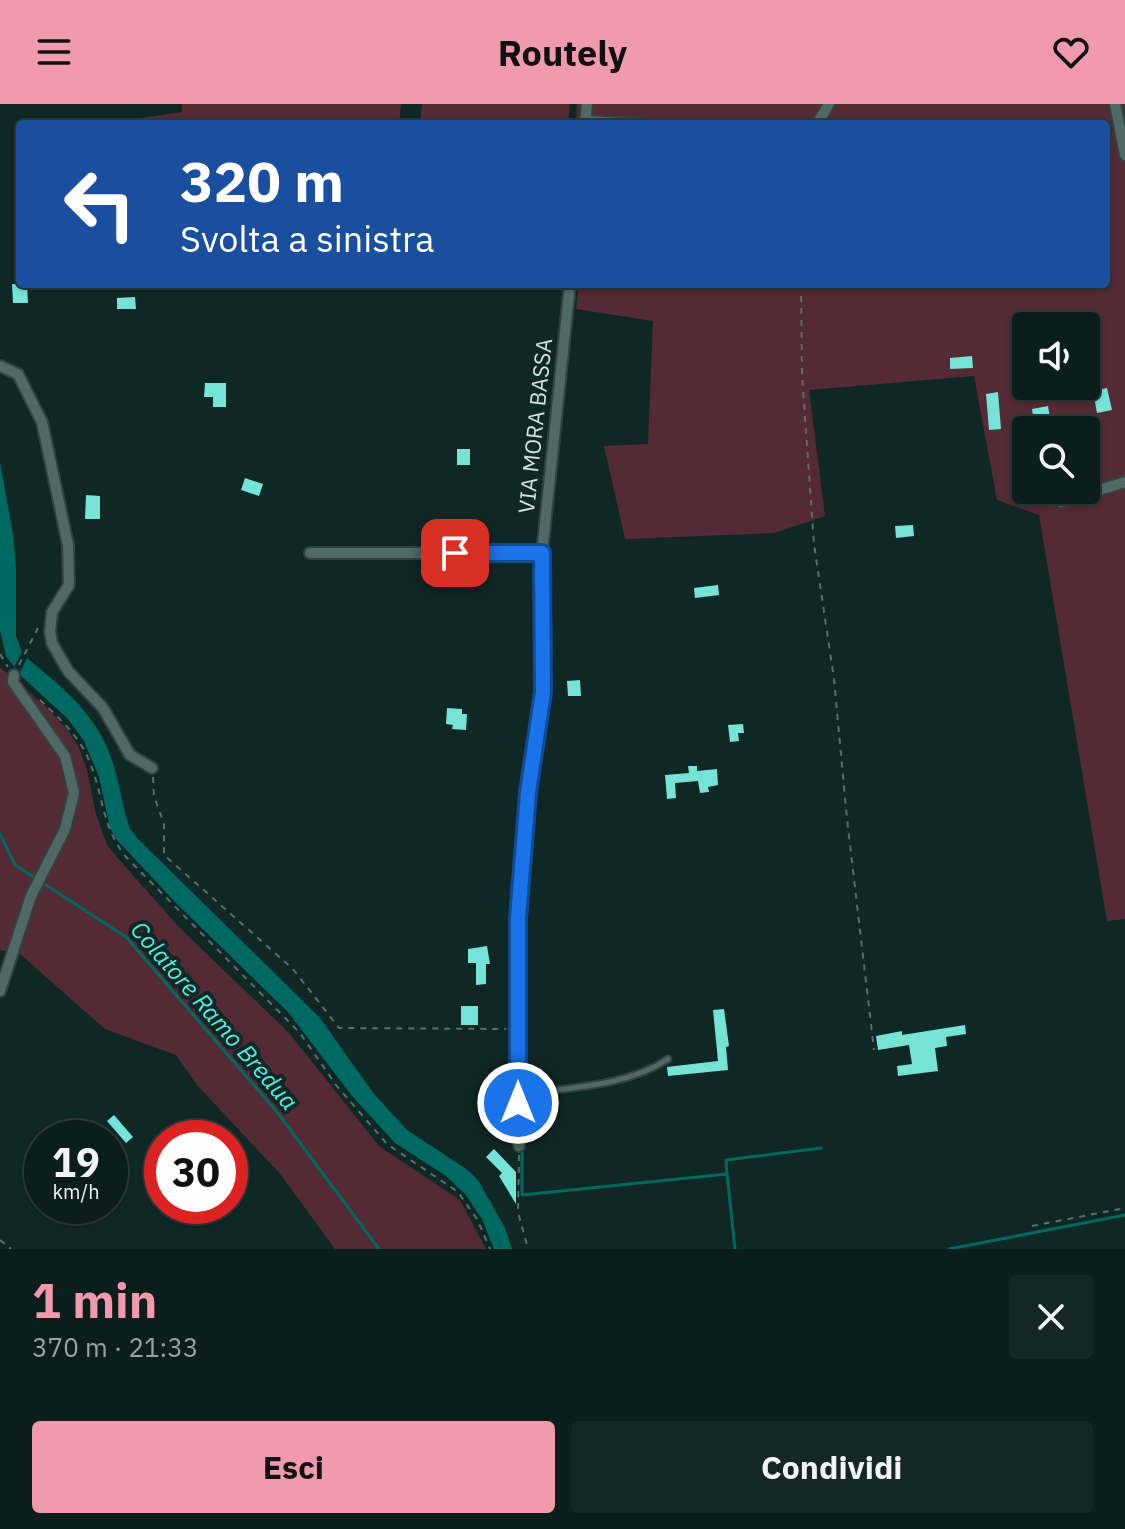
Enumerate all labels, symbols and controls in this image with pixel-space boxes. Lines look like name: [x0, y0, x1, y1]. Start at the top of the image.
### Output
text: Routely: [498, 29, 627, 76]
icon: menu: [32, 30, 76, 74]
icon: heart: [1049, 30, 1093, 74]
text: 320 m: [180, 145, 344, 217]
icon: left: [48, 152, 152, 256]
text: Svolta a sinistra: [180, 215, 434, 262]
map controls: [1012, 312, 1100, 504]
button: sound: [1012, 312, 1100, 400]
street label: VIA MORA BASSA: [511, 337, 558, 515]
button: search: [1012, 416, 1100, 504]
pin: [421, 519, 489, 587]
icon: arrive: [433, 531, 477, 575]
water label: Colatore Ramo Bredua: [124, 914, 306, 1116]
position arrow: [476, 1061, 560, 1145]
speed limit sign: 30: [144, 1120, 248, 1224]
text: 19: [52, 1136, 100, 1188]
text: km/h: [52, 1178, 100, 1205]
text: 1 min: [32, 1269, 157, 1331]
button: close: [1009, 1275, 1093, 1359]
text: 370 m · 21:33: [32, 1330, 198, 1364]
button: Esci: [32, 1421, 555, 1513]
button: Condividi: [571, 1421, 1093, 1513]

